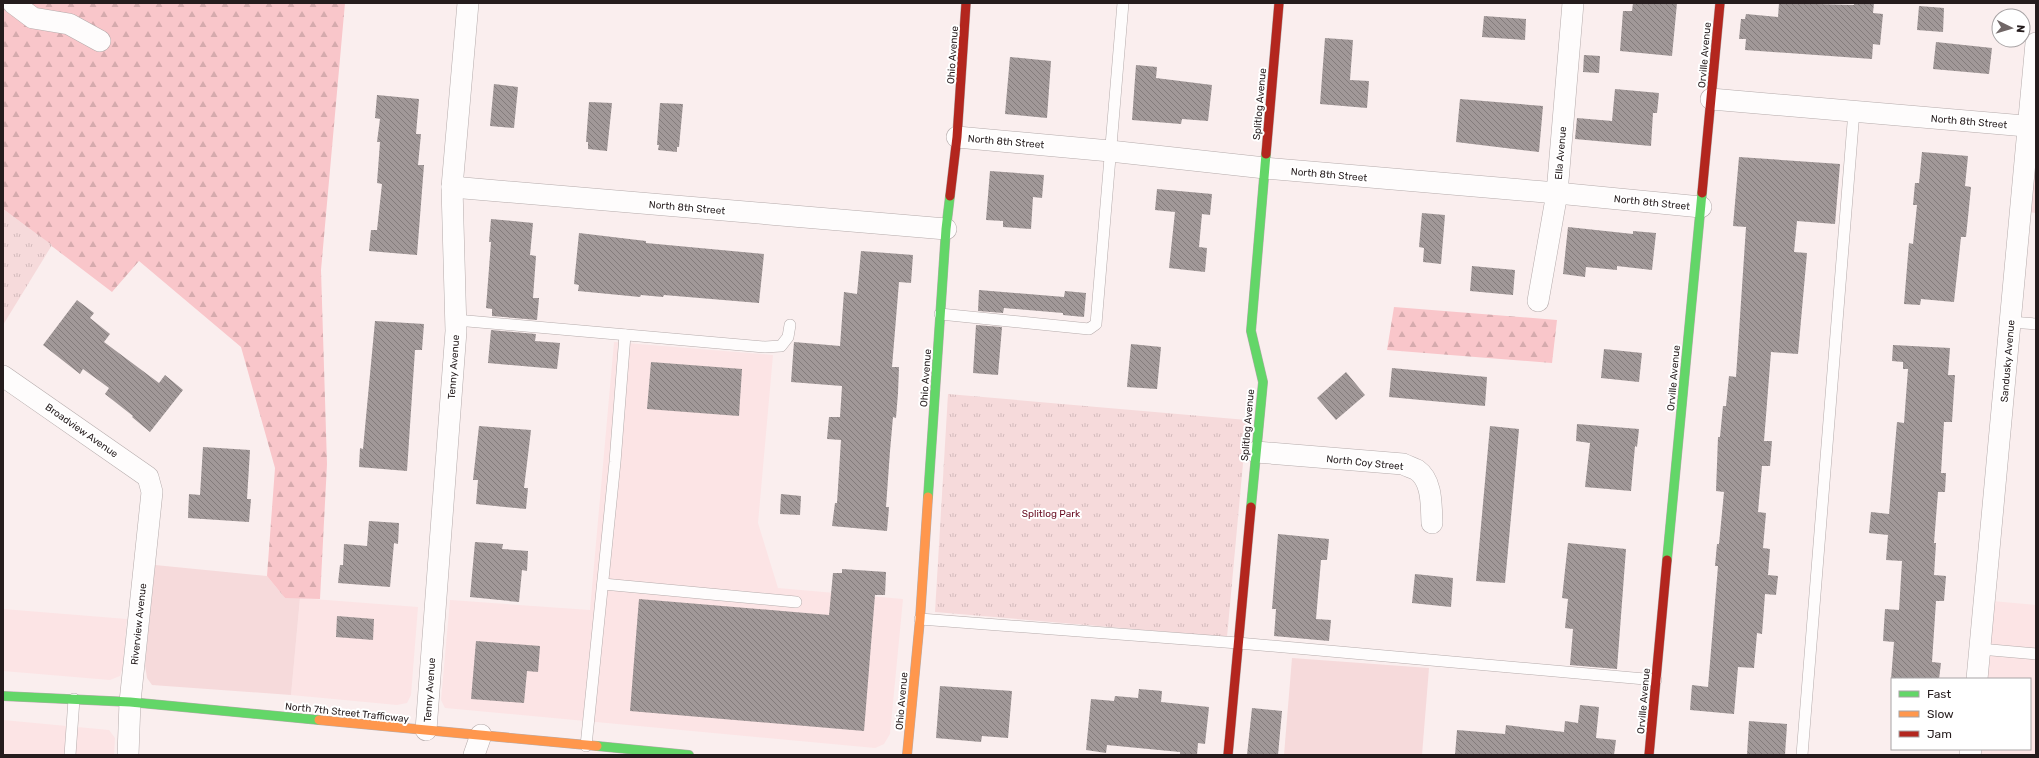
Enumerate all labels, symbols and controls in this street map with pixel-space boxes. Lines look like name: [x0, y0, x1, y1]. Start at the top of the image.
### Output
north arrow: [1991, 8, 2031, 48]
street label: Orville Avenue: [1696, 21, 1714, 89]
text: N: [2014, 24, 2027, 33]
street label: Ohio Avenue: [945, 25, 961, 85]
street label: Splitlog Avenue: [1251, 67, 1269, 141]
street label: North 8th Street: [1930, 113, 2008, 131]
street label: Ella Avenue: [1553, 125, 1569, 180]
street label: North 8th Street: [967, 133, 1045, 151]
street label: North 8th Street: [1290, 166, 1368, 184]
street label: North 8th Street: [1613, 193, 1691, 213]
street label: North 8th Street: [648, 199, 726, 217]
street label: Sandusky Avenue: [1998, 319, 2018, 403]
street label: Tenny Avenue: [446, 334, 462, 400]
street label: Orville Avenue: [1665, 344, 1683, 412]
street label: Ohio Avenue: [918, 348, 934, 408]
street label: Splitlog Avenue: [1239, 388, 1257, 462]
street label: Broadview Avenue: [43, 401, 120, 461]
street label: North Coy Street: [1326, 453, 1404, 473]
park label: Splitlog Park: [1022, 508, 1081, 520]
street label: Riverview Avenue: [129, 582, 149, 666]
street label: Tenny Avenue: [422, 657, 438, 723]
street label: Orville Avenue: [1635, 667, 1653, 735]
street label: Ohio Avenue: [893, 671, 911, 731]
legend: [1891, 678, 2031, 750]
text: Fast: [1927, 687, 1951, 701]
street label: North 7th Street Trafficway: [284, 701, 410, 726]
text: Slow: [1927, 707, 1954, 721]
text: Jam: [1927, 727, 1952, 741]

